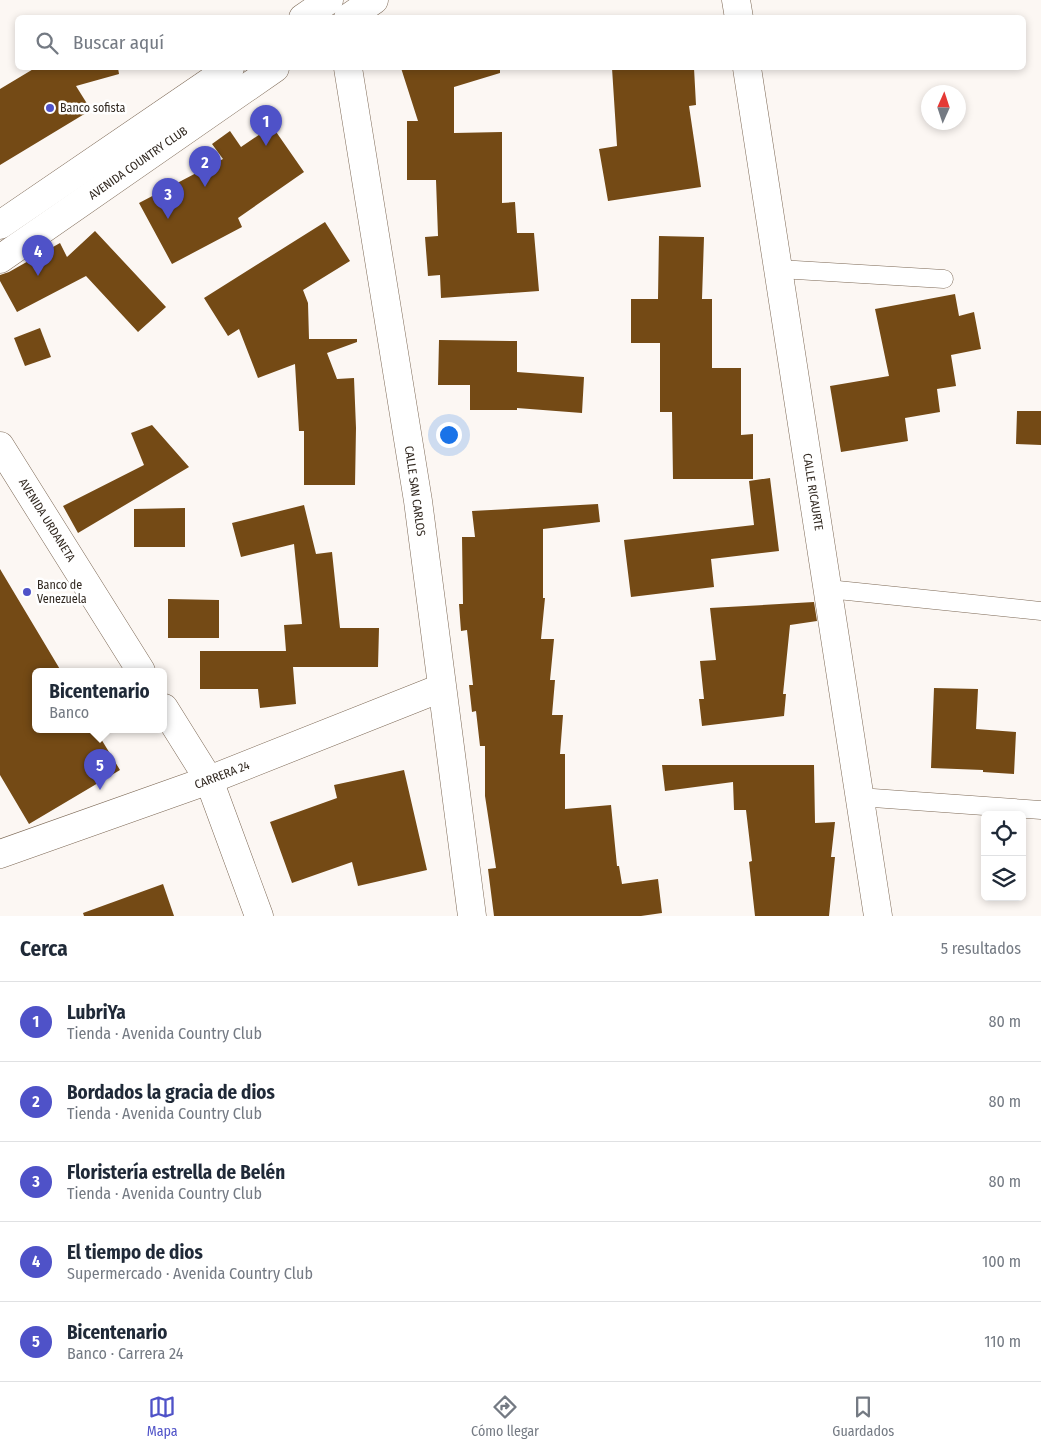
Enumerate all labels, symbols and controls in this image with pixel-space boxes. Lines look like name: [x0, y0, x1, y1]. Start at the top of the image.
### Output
search box: [15, 15, 1026, 70]
icon: search: [33, 29, 61, 57]
text: Buscar aquí: [73, 31, 164, 54]
north arrow: [921, 85, 966, 130]
place label: Banco sofista: [60, 101, 125, 115]
marker: Banco sofista: [44, 102, 56, 114]
pin: 1: [250, 105, 282, 146]
street label: AVENIDA COUNTRY CLUB: [86, 123, 190, 202]
pin: 2: [189, 146, 221, 187]
pin: 3: [152, 178, 184, 219]
pin: 4: [22, 235, 54, 276]
your location: [436, 422, 462, 448]
street label: CALLE SAN CARLOS: [402, 445, 428, 537]
street label: CALLE RICAURTE: [800, 452, 826, 532]
street label: AVENIDA URDANETA: [16, 476, 79, 565]
place label: Banco de Venezuela: [37, 578, 87, 606]
marker: Banco de Venezuela: [21, 586, 33, 598]
popup: [32, 668, 167, 733]
text: Bicentenario: [49, 680, 150, 703]
text: Banco: [49, 703, 89, 722]
pin: 5: [84, 749, 116, 790]
street label: CARRERA 24: [193, 758, 252, 792]
map controls: [981, 811, 1026, 901]
button: locate: [981, 811, 1026, 856]
button: layers: [981, 856, 1026, 901]
text: Cerca: [20, 936, 68, 962]
text: 5 resultados: [941, 939, 1021, 958]
text: LubriYa: [67, 1001, 126, 1024]
text: 1: [33, 1012, 39, 1031]
text: 80 m: [989, 1012, 1021, 1031]
text: Tienda · Avenida Country Club: [67, 1024, 262, 1043]
text: Bordados la gracia de dios: [67, 1081, 275, 1104]
text: 2: [32, 1092, 40, 1111]
text: 80 m: [989, 1092, 1021, 1111]
text: Tienda · Avenida Country Club: [67, 1104, 262, 1123]
text: Floristería estrella de Belén: [67, 1161, 285, 1184]
text: 3: [32, 1172, 40, 1191]
text: 80 m: [989, 1172, 1021, 1191]
text: Tienda · Avenida Country Club: [67, 1184, 262, 1203]
text: El tiempo de dios: [67, 1241, 203, 1264]
text: 4: [32, 1252, 40, 1271]
text: 100 m: [982, 1252, 1021, 1271]
text: Supermercado · Avenida Country Club: [67, 1264, 313, 1283]
text: Bicentenario: [67, 1321, 167, 1344]
text: 5: [32, 1332, 40, 1351]
text: 110 m: [984, 1332, 1021, 1351]
text: Banco · Carrera 24: [67, 1344, 184, 1363]
tab: Mapa: [147, 1393, 178, 1440]
tab: Cómo llegar: [471, 1393, 539, 1440]
tab: Guardados: [832, 1393, 894, 1440]

